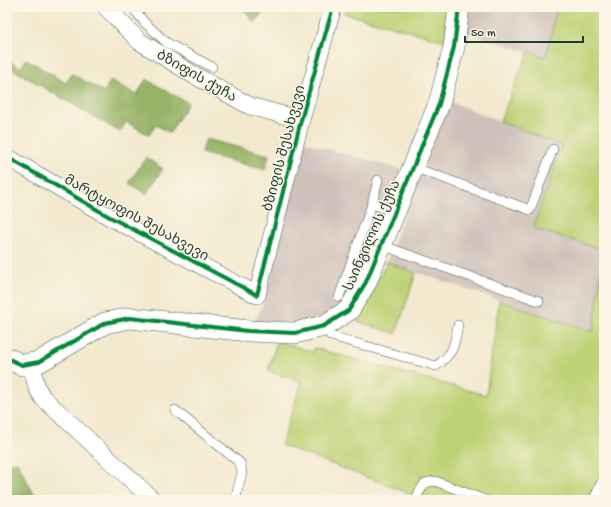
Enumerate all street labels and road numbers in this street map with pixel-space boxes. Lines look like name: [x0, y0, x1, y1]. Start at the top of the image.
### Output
street label: ბზიფის ქუჩა: [153, 47, 239, 107]
street label: ბზიფის შესახვევი: [260, 84, 310, 214]
street label: მარტყოფის შესახვევი: [60, 171, 212, 266]
street label: საინგილოს ქუჩა: [341, 178, 405, 294]

